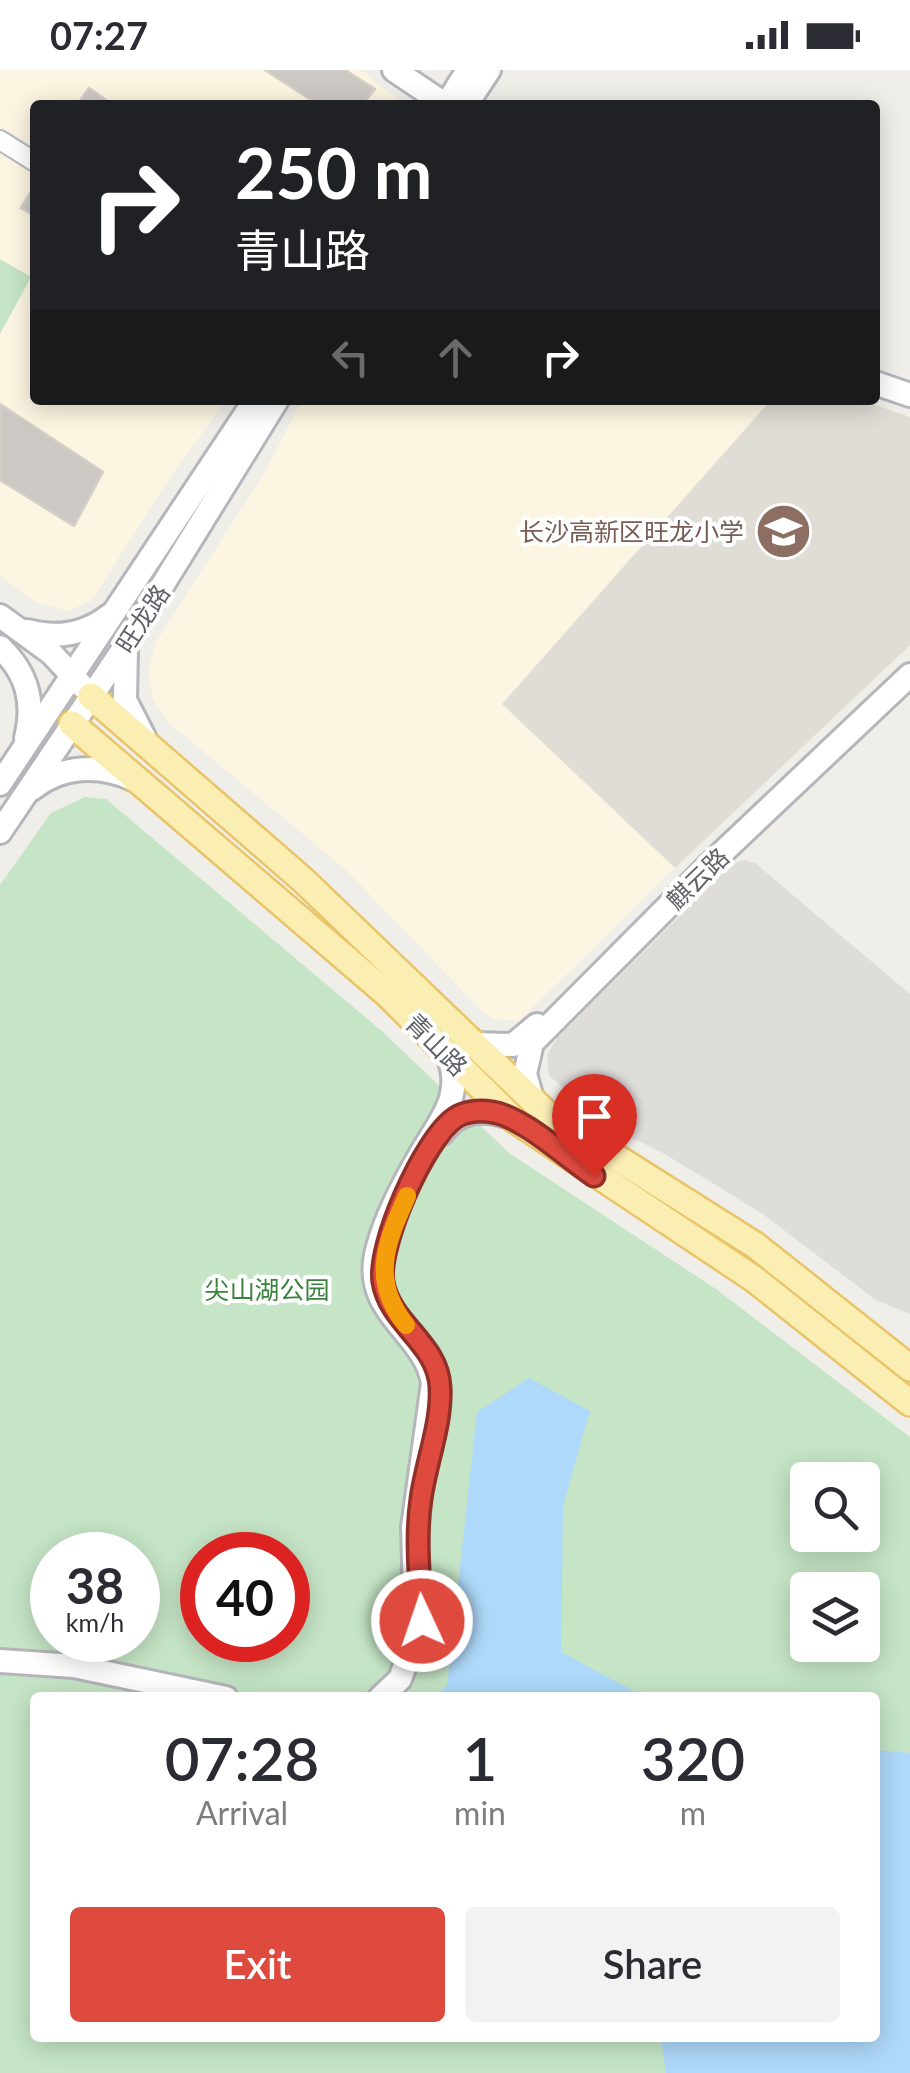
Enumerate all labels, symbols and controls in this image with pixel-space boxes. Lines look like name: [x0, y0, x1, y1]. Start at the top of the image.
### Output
text: 07:27: [50, 12, 148, 58]
text: 250 m: [235, 130, 432, 214]
icon: right: [70, 140, 200, 270]
text: 青山路: [235, 223, 370, 277]
icon: left: [323, 330, 378, 385]
icon: ahead: [428, 330, 483, 385]
icon: right: [533, 330, 588, 385]
school or university icon: 长沙高新区旺龙小学: [753, 501, 813, 561]
place label: 长沙高新区旺龙小学: [519, 516, 744, 546]
street label: 旺龙路: [109, 578, 175, 658]
street label: 麒云路: [660, 841, 734, 915]
street label: 青山路: [400, 1007, 474, 1081]
pin: [552, 1074, 637, 1177]
icon: arrive: [567, 1089, 622, 1144]
park label: 尖山湖公园: [204, 1274, 330, 1304]
map controls: [790, 1462, 880, 1662]
button: search: [790, 1462, 880, 1552]
speed limit sign: 40: [180, 1532, 310, 1662]
text: 38: [66, 1555, 124, 1615]
position arrow: [370, 1569, 474, 1673]
button: layers: [790, 1572, 880, 1662]
text: km/h: [66, 1607, 124, 1637]
text: 07:28: [165, 1722, 319, 1794]
text: 1: [463, 1722, 497, 1794]
text: 320: [641, 1722, 745, 1794]
text: Arrival: [196, 1793, 288, 1832]
text: min: [454, 1793, 506, 1832]
text: m: [680, 1793, 706, 1832]
button: Exit: [70, 1907, 445, 2022]
button: Share: [465, 1907, 840, 2022]

